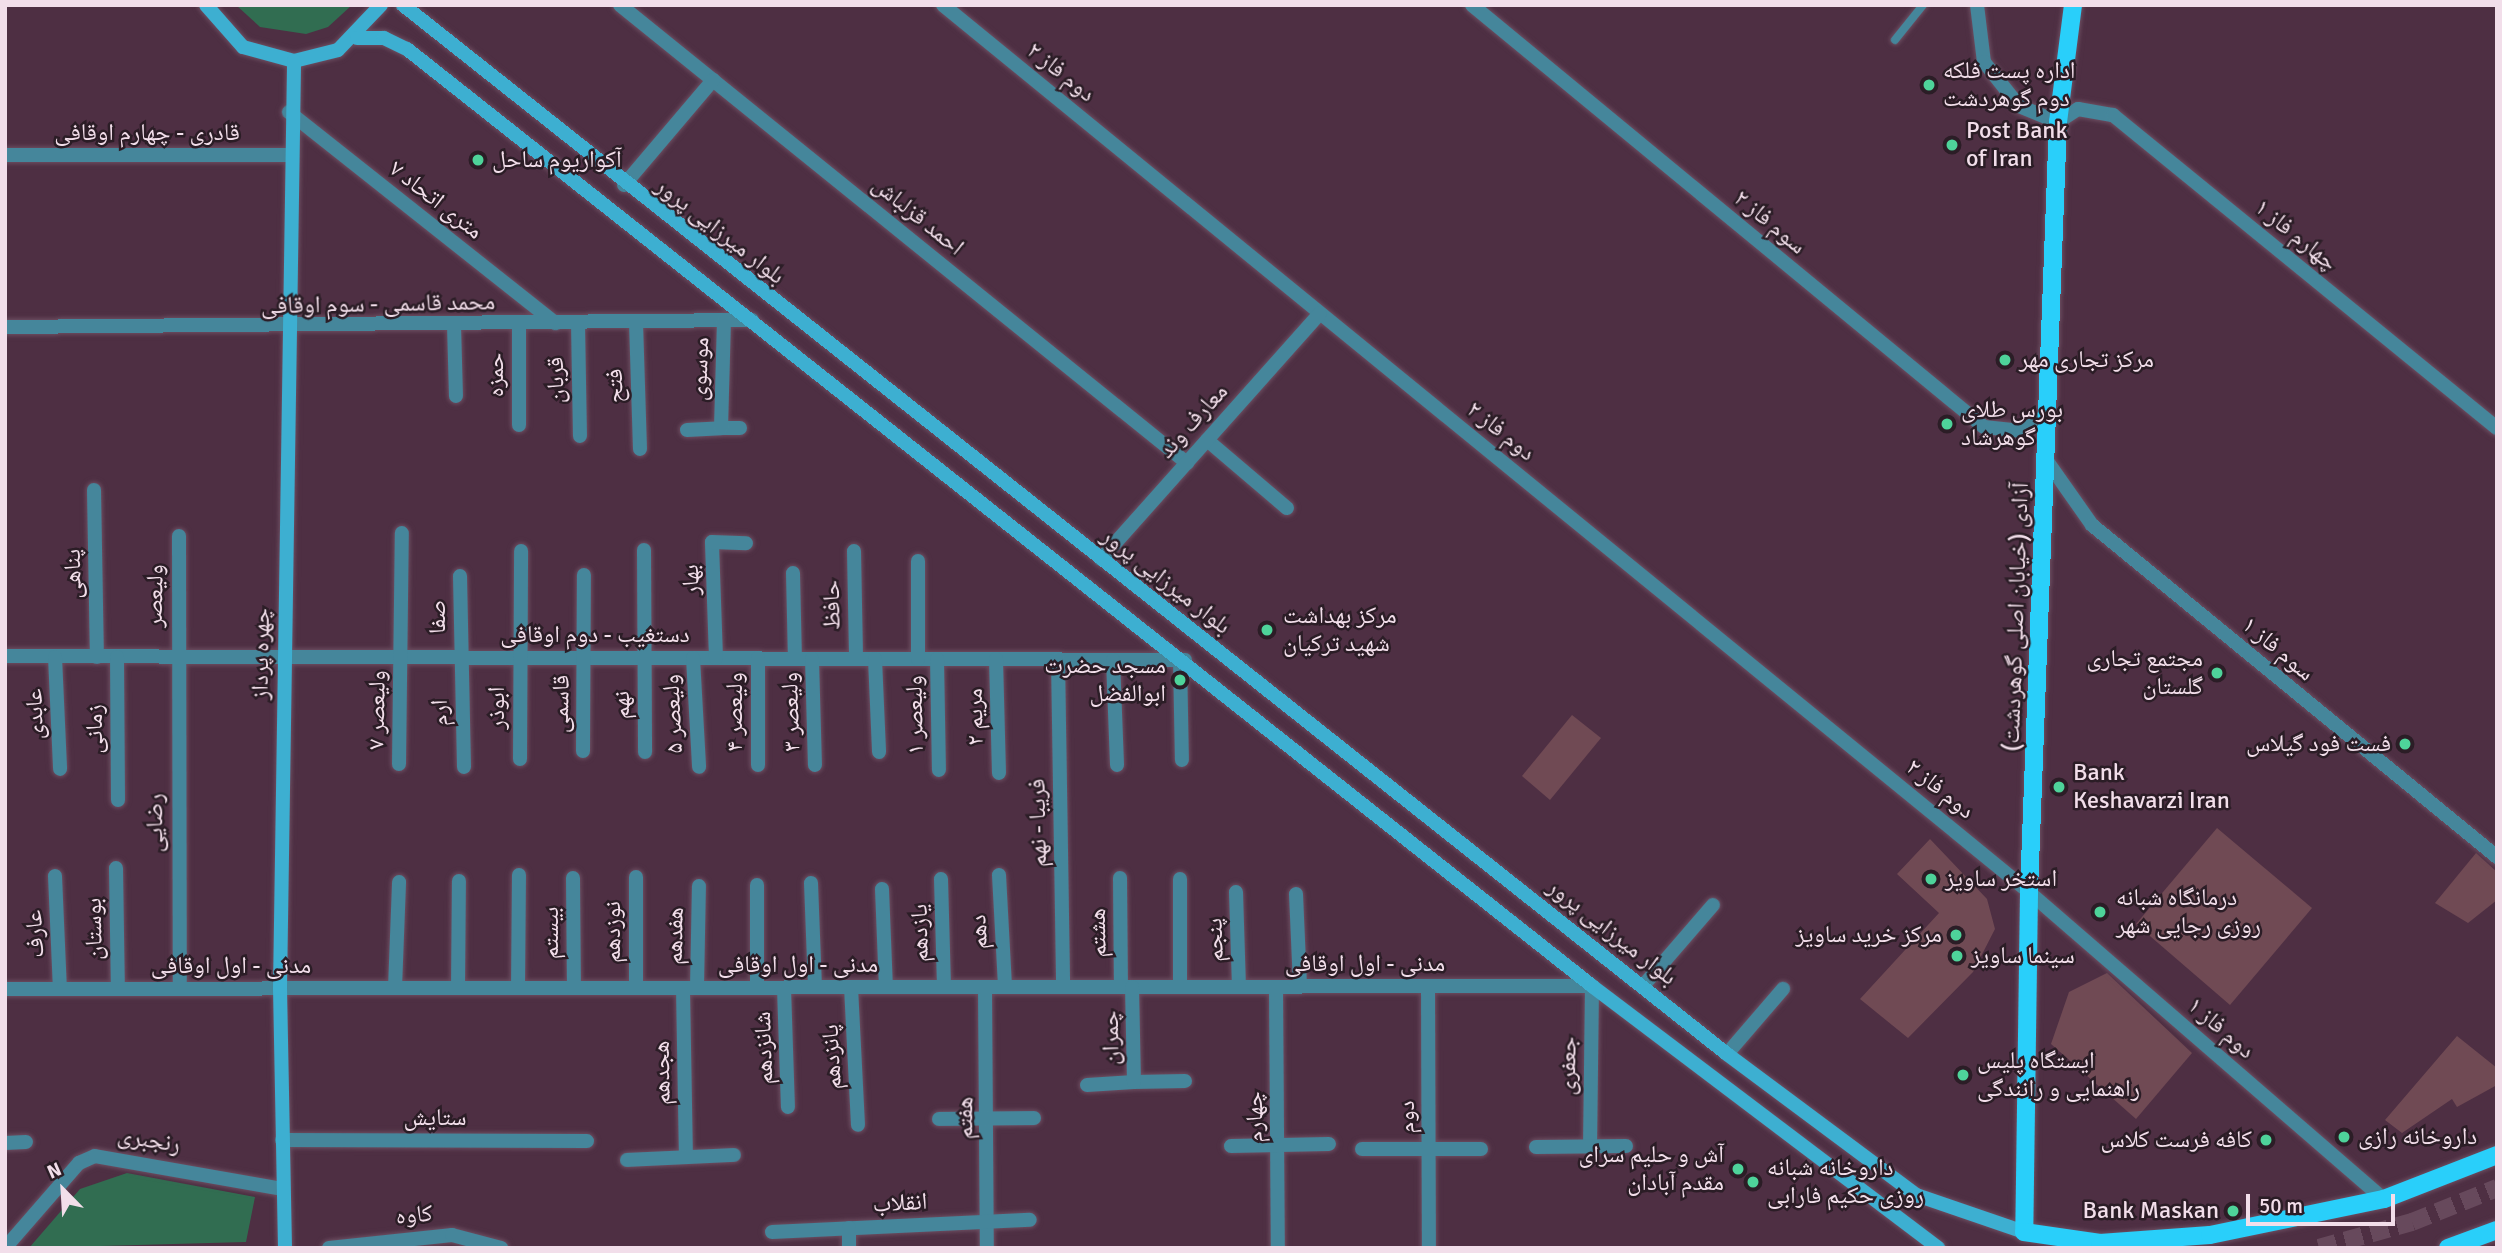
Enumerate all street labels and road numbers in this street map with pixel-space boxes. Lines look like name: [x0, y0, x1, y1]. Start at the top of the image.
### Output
street label: دوم فاز ۲: [1021, 36, 1101, 108]
street label: قادری - چهارم اوقافی: [54, 119, 240, 147]
street label: ۷ متری اتحاد: [383, 154, 489, 246]
street label: احمد قزلباش: [866, 170, 970, 262]
street label: بلوار میرزایی پرور: [649, 171, 791, 291]
street label: سوم فاز ۲: [1728, 183, 1812, 261]
street label: چهارم فاز ۱: [2249, 193, 2343, 277]
street label: محمد قاسمی - سوم اوقافی: [261, 288, 495, 320]
street label: موسوی: [684, 337, 716, 401]
street label: حمزه: [482, 353, 510, 397]
street label: قربان: [541, 356, 571, 404]
street label: فتح: [600, 368, 630, 404]
street label: معارف وند: [1152, 378, 1234, 464]
street label: دوم فاز ۲: [1461, 395, 1541, 467]
street label: آزادی (خیابان اصلی گوهردشت): [1997, 482, 2035, 752]
street label: بلوار میرزایی پرور: [1095, 521, 1237, 641]
street label: پناهی: [58, 549, 88, 599]
street label: ولیعصر: [140, 564, 170, 628]
street label: بهار: [676, 564, 706, 596]
street label: حافظ: [817, 580, 847, 630]
street label: صفا: [424, 600, 452, 634]
street label: چهره پرداز: [246, 608, 276, 700]
street label: سوم فاز ۱: [2236, 610, 2320, 688]
street label: دستغیب - دوم اوقافی: [500, 621, 690, 649]
street label: ولیعصر ۷: [362, 670, 392, 750]
street label: ولیعصر ۴: [721, 672, 749, 752]
street label: ولیعصر ۳: [775, 672, 807, 752]
street label: ولیعصر ۵: [657, 674, 689, 754]
street label: قاسمی: [546, 675, 576, 733]
street label: ولیعصر ۱: [900, 675, 930, 755]
street label: ابوذر: [483, 687, 511, 729]
street label: عابدی: [20, 688, 50, 740]
street label: مریم ۲: [960, 688, 990, 746]
street label: نهم: [608, 691, 636, 719]
street label: ارم: [425, 699, 455, 727]
street label: زمانی: [81, 704, 109, 754]
street label: دوم فاز ۲: [1900, 753, 1980, 825]
street label: فریبا - نهم: [1023, 779, 1053, 867]
street label: رضایی: [141, 794, 169, 852]
street label: بلوار میرزایی پرور: [1541, 872, 1683, 992]
street label: بوستان: [79, 898, 109, 960]
street label: نوزدهم: [599, 901, 627, 963]
street label: یازدهم: [905, 904, 935, 962]
street label: بیستم: [537, 907, 565, 959]
street label: هفدهم: [660, 907, 690, 965]
street label: هشتم: [1083, 908, 1113, 958]
street label: عارف: [19, 909, 51, 959]
street label: دهم: [964, 914, 994, 950]
street label: پنجم: [1200, 918, 1230, 962]
street label: مدنی - اول اوقافی: [1285, 950, 1445, 978]
street label: مدنی - اول اوقافی: [718, 951, 878, 979]
street label: مدنی - اول اوقافی: [151, 952, 311, 980]
street label: دوم فاز ۱: [2181, 991, 2261, 1065]
street label: چمران: [1096, 1010, 1126, 1066]
street label: شانزدهم: [748, 1011, 780, 1085]
street label: پانزدهم: [816, 1024, 848, 1090]
street label: جعفری: [1553, 1036, 1583, 1096]
street label: هجدهم: [647, 1041, 677, 1105]
street label: چهارم: [1240, 1091, 1270, 1143]
street label: هفتم: [951, 1097, 979, 1139]
street label: دوم: [1393, 1101, 1421, 1133]
street label: ستایش: [403, 1104, 467, 1132]
street label: رنجبری: [115, 1121, 183, 1159]
street label: انقلاب: [872, 1187, 928, 1219]
street label: کاوه: [394, 1199, 434, 1231]

